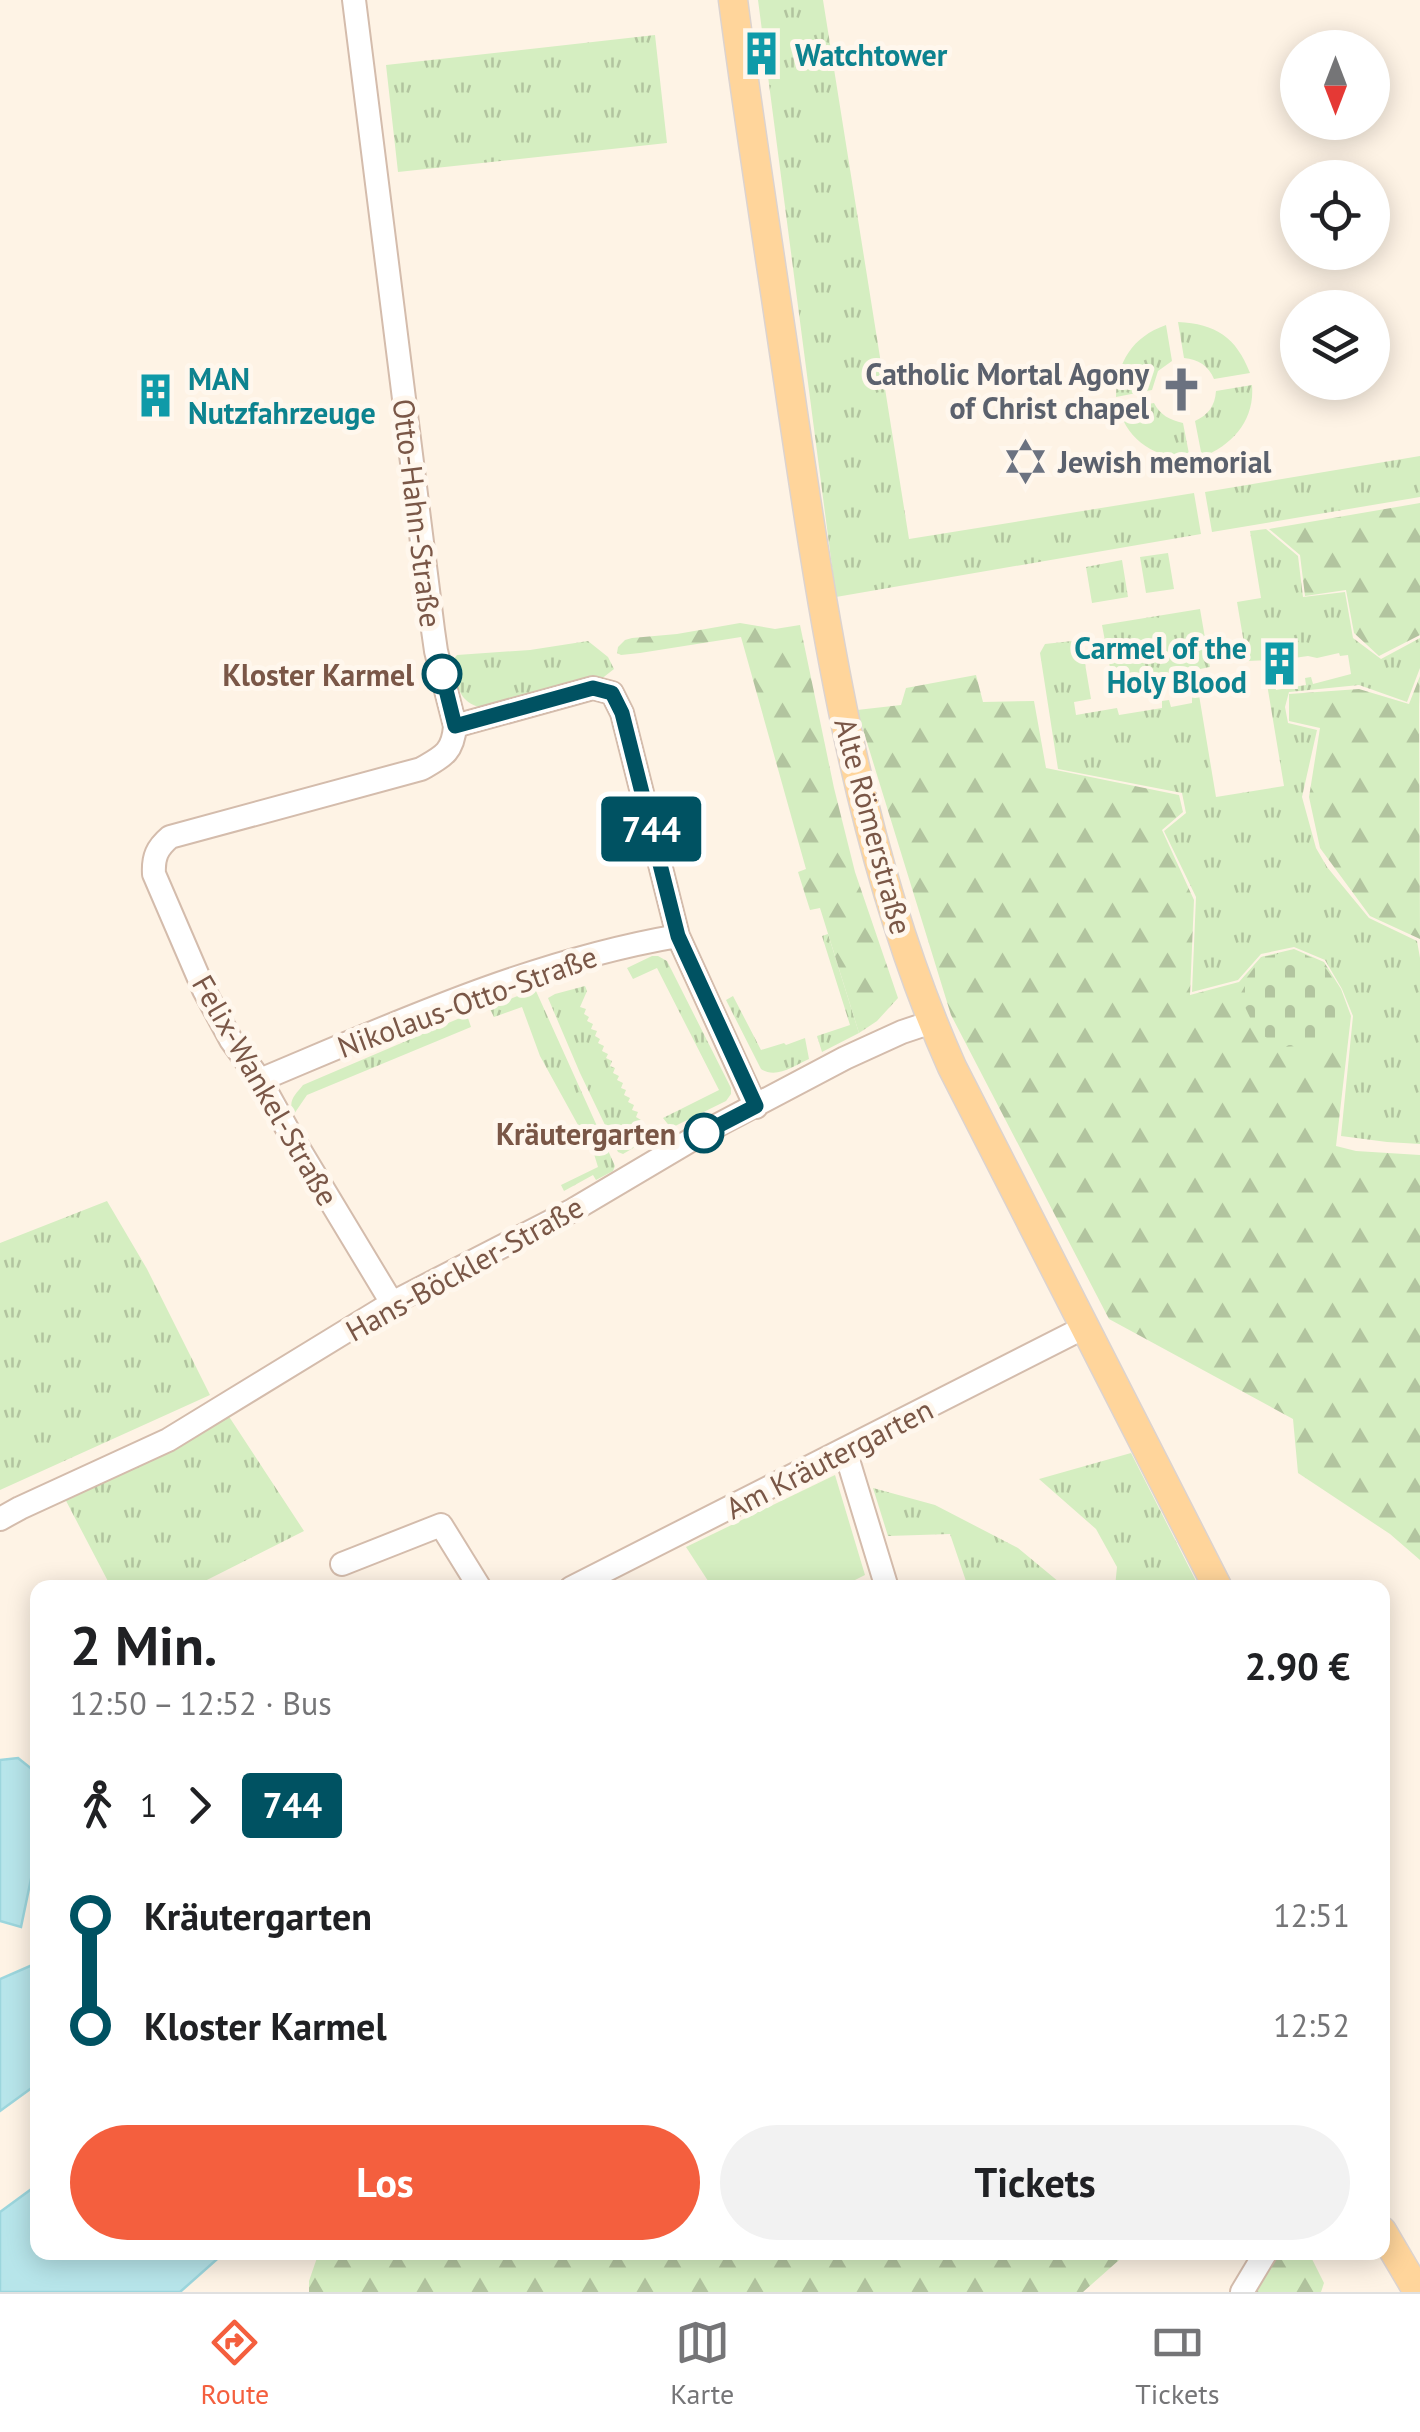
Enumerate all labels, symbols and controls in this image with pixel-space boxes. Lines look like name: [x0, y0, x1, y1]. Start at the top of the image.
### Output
building icon: Watchtower: [738, 30, 786, 78]
north arrow: [1280, 30, 1390, 140]
map controls: [1280, 30, 1390, 400]
place label: Watchtower: [795, 35, 948, 74]
button: locate: [1280, 160, 1390, 270]
button: layers: [1280, 290, 1390, 400]
place label: Catholic Mortal Agony of Christ chapel: [865, 354, 1150, 427]
place label: MAN Nutzfahrzeuge: [188, 359, 376, 432]
church icon: Catholic Mortal Agony of Christ chapel: [1158, 366, 1206, 414]
building icon: MAN Nutzfahrzeuge: [131, 371, 179, 419]
street label: Otto-Hahn-Straße: [385, 396, 451, 630]
synagogue icon: Jewish memorial: [1001, 437, 1049, 485]
place label: Jewish memorial: [1057, 442, 1272, 481]
place label: Carmel of the Holy Blood: [1074, 628, 1247, 701]
building icon: Carmel of the Holy Blood: [1256, 640, 1304, 688]
place label: Kloster Karmel: [223, 655, 414, 694]
marker: Kloster Karmel: [423, 655, 461, 693]
street label: Alte Römerstraße: [826, 713, 922, 939]
line badge: 744: [594, 796, 708, 862]
text: 744: [621, 806, 681, 852]
street label: Nikolaus-Otto-Straße: [332, 936, 602, 1066]
street label: Felix-Wankel-Straße: [184, 968, 348, 1212]
place label: Kräutergarten: [496, 1114, 676, 1153]
marker: Kräutergarten: [685, 1114, 723, 1152]
street label: Hans-Böckler-Straße: [338, 1187, 590, 1349]
street label: Am Kräutergarten: [719, 1389, 939, 1527]
text: 2 Min.: [70, 1609, 217, 1680]
text: 2.90 €: [1245, 1641, 1350, 1690]
text: 12:50 – 12:52 · Bus: [70, 1682, 332, 1724]
icon: walk: [70, 1778, 125, 1833]
icon: forward: [172, 1778, 227, 1833]
text: 744: [262, 1782, 322, 1828]
text: 1: [140, 1784, 157, 1826]
text: Kräutergarten: [144, 1891, 372, 1940]
text: 12:51: [1273, 1894, 1350, 1936]
text: Kloster Karmel: [144, 2001, 387, 2050]
text: 12:52: [1273, 2004, 1350, 2046]
button: Los: [70, 2125, 700, 2240]
button: Tickets: [720, 2125, 1350, 2240]
tab: Route: [200, 2315, 269, 2412]
tab: Karte: [670, 2315, 734, 2412]
tab: Tickets: [1135, 2315, 1220, 2412]

